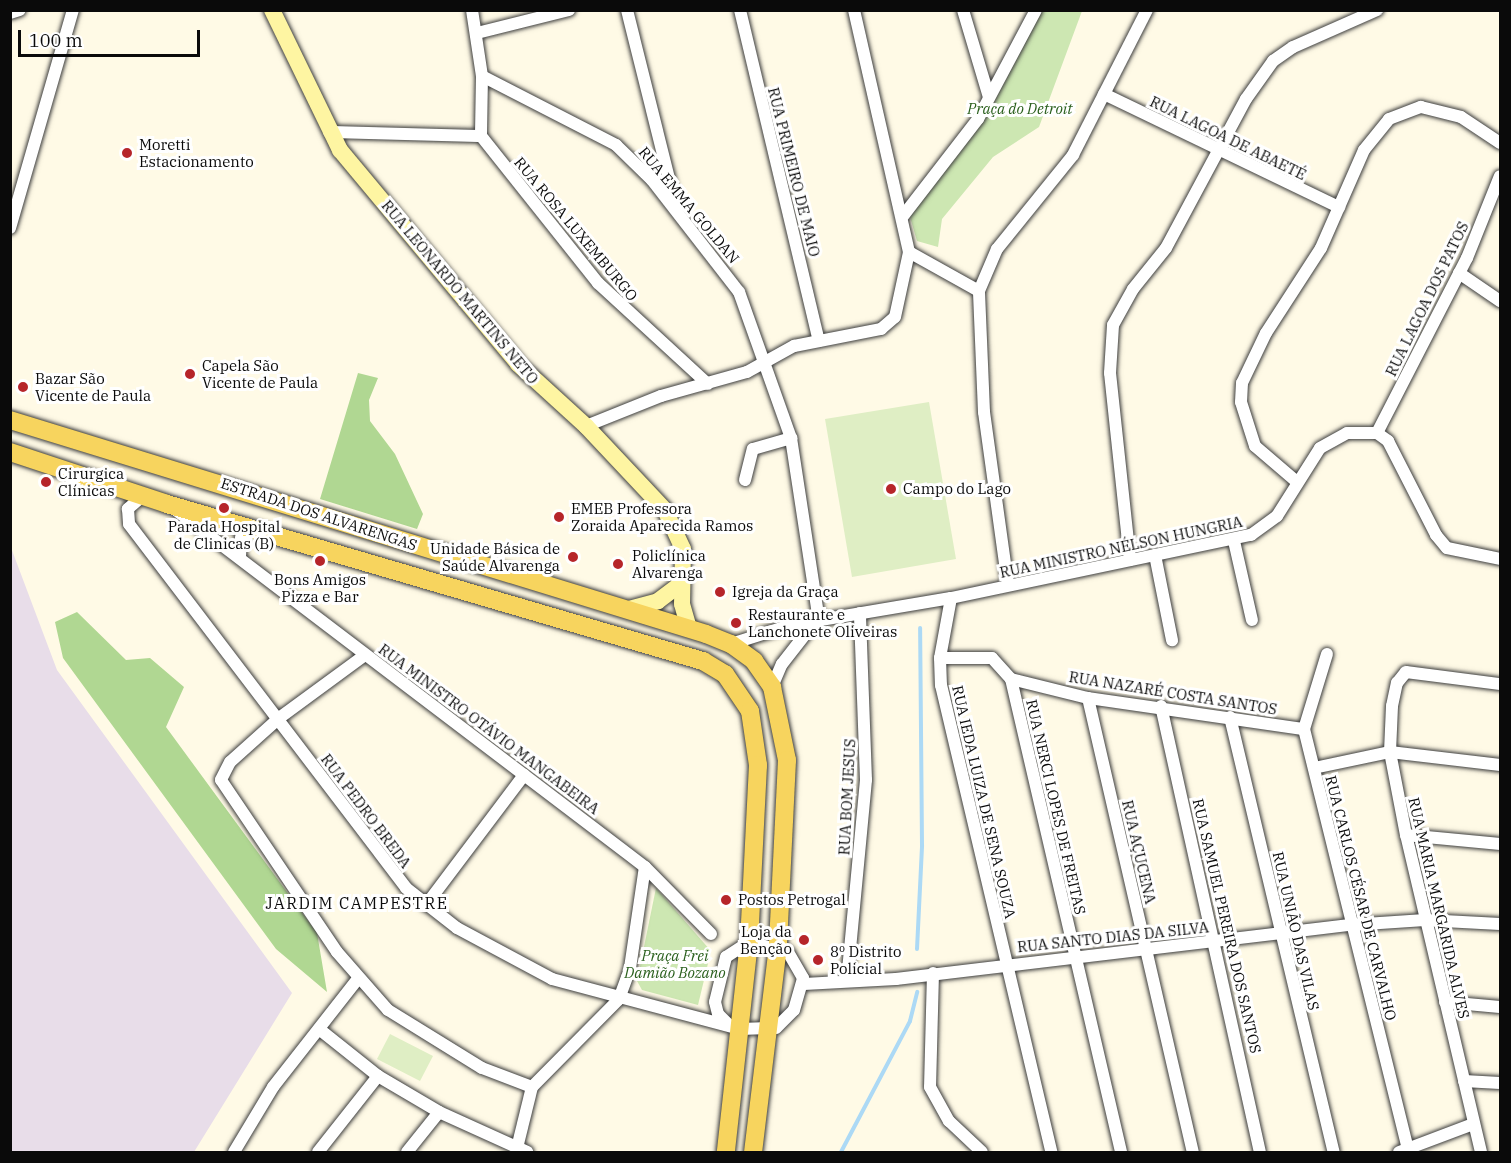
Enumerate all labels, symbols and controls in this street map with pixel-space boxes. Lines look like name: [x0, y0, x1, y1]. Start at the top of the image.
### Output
scale bar: [21, 18, 202, 56]
text: 100 m: [29, 29, 83, 52]
street label: RUA PRIMEIRO DE MAIO: [764, 85, 824, 259]
street label: RUA LAGOA DE ABAETÉ: [1147, 92, 1309, 184]
park label: Praça do Detroit: [967, 100, 1073, 118]
place label: Moretti Estacionamento: [139, 135, 254, 170]
street label: RUA EMMA GOLDAN: [635, 143, 743, 267]
marker: Moretti Estacionamento: [120, 146, 134, 160]
street label: RUA ROSA LUXEMBURGO: [510, 153, 642, 305]
street label: RUA LEONARDO MARTINS NETO: [378, 197, 542, 387]
street label: RUA LAGOA DOS PATOS: [1382, 219, 1472, 379]
place label: Capela São Vicente de Paula: [202, 356, 318, 391]
marker: Capela São Vicente de Paula: [183, 367, 197, 381]
place label: Bazar São Vicente de Paula: [35, 369, 151, 404]
marker: Bazar São Vicente de Paula: [16, 380, 30, 394]
place label: Cirurgica Clínicas: [58, 464, 124, 499]
street label: ESTRADA DOS ALVARENGAS: [219, 474, 419, 554]
marker: Cirurgica Clínicas: [39, 475, 53, 489]
place label: Campo do Lago: [903, 480, 1011, 498]
marker: Campo do Lago: [884, 482, 898, 496]
place label: EMEB Professora Zoraida Aparecida Ramos: [571, 499, 753, 534]
marker: Parada Hospital de Clinicas (B): [217, 501, 231, 515]
marker: EMEB Professora Zoraida Aparecida Ramos: [552, 510, 566, 524]
street label: RUA MINISTRO NÉLSON HUNGRIA: [998, 512, 1244, 582]
place label: Parada Hospital de Clinicas (B): [168, 517, 280, 552]
place label: Unidade Básica de Saúde Alvarenga: [430, 539, 560, 574]
place label: Policlínica Alvarenga: [632, 546, 706, 581]
marker: Unidade Básica de Saúde Alvarenga: [564, 548, 582, 566]
marker: Bons Amigos Pizza e Bar: [313, 554, 327, 568]
marker: Policlínica Alvarenga: [609, 555, 627, 573]
place label: Bons Amigos Pizza e Bar: [274, 570, 366, 605]
place label: Igreja da Graça: [732, 583, 839, 601]
marker: Igreja da Graça: [713, 585, 727, 599]
place label: Restaurante e Lanchonete Oliveiras: [748, 605, 897, 640]
marker: Restaurante e Lanchonete Oliveiras: [729, 616, 743, 630]
street label: RUA MINISTRO OTÁVIO MANGABEIRA: [375, 640, 603, 818]
street label: RUA NAZARÉ COSTA SANTOS: [1068, 668, 1278, 718]
street label: RUA IEDA LUIZA DE SENA SOUZA: [948, 684, 1020, 920]
street label: RUA NERCI LOPES DE FREITAS: [1022, 697, 1090, 917]
street label: RUA BOM JESUS: [835, 738, 859, 856]
street label: RUA PEDRO BREDA: [317, 750, 415, 872]
street label: RUA CARLOS CÉSAR DE CARVALHO: [1322, 774, 1400, 1022]
street label: RUA MARIA MARGARIDA ALVES: [1405, 796, 1473, 1020]
street label: RUA SAMUEL PEREIRA DOS SANTOS: [1189, 797, 1265, 1055]
street label: RUA AÇUCENA: [1118, 798, 1160, 906]
street label: RUA UNIÃO DAS VILAS: [1269, 850, 1323, 1012]
place label: Postos Petrogal: [738, 891, 846, 909]
district label: JARDIM CAMPESTRE: [265, 893, 449, 913]
marker: Postos Petrogal: [719, 893, 733, 907]
street label: RUA SANTO DIAS DA SILVA: [1016, 918, 1210, 956]
place label: Loja da Benção: [740, 922, 792, 957]
marker: Loja da Benção: [797, 933, 811, 947]
place label: 8º Distrito Policial: [830, 942, 902, 977]
park label: Praça Frei Damião Bozano: [624, 946, 726, 981]
marker: 8º Distrito Policial: [811, 953, 825, 967]

